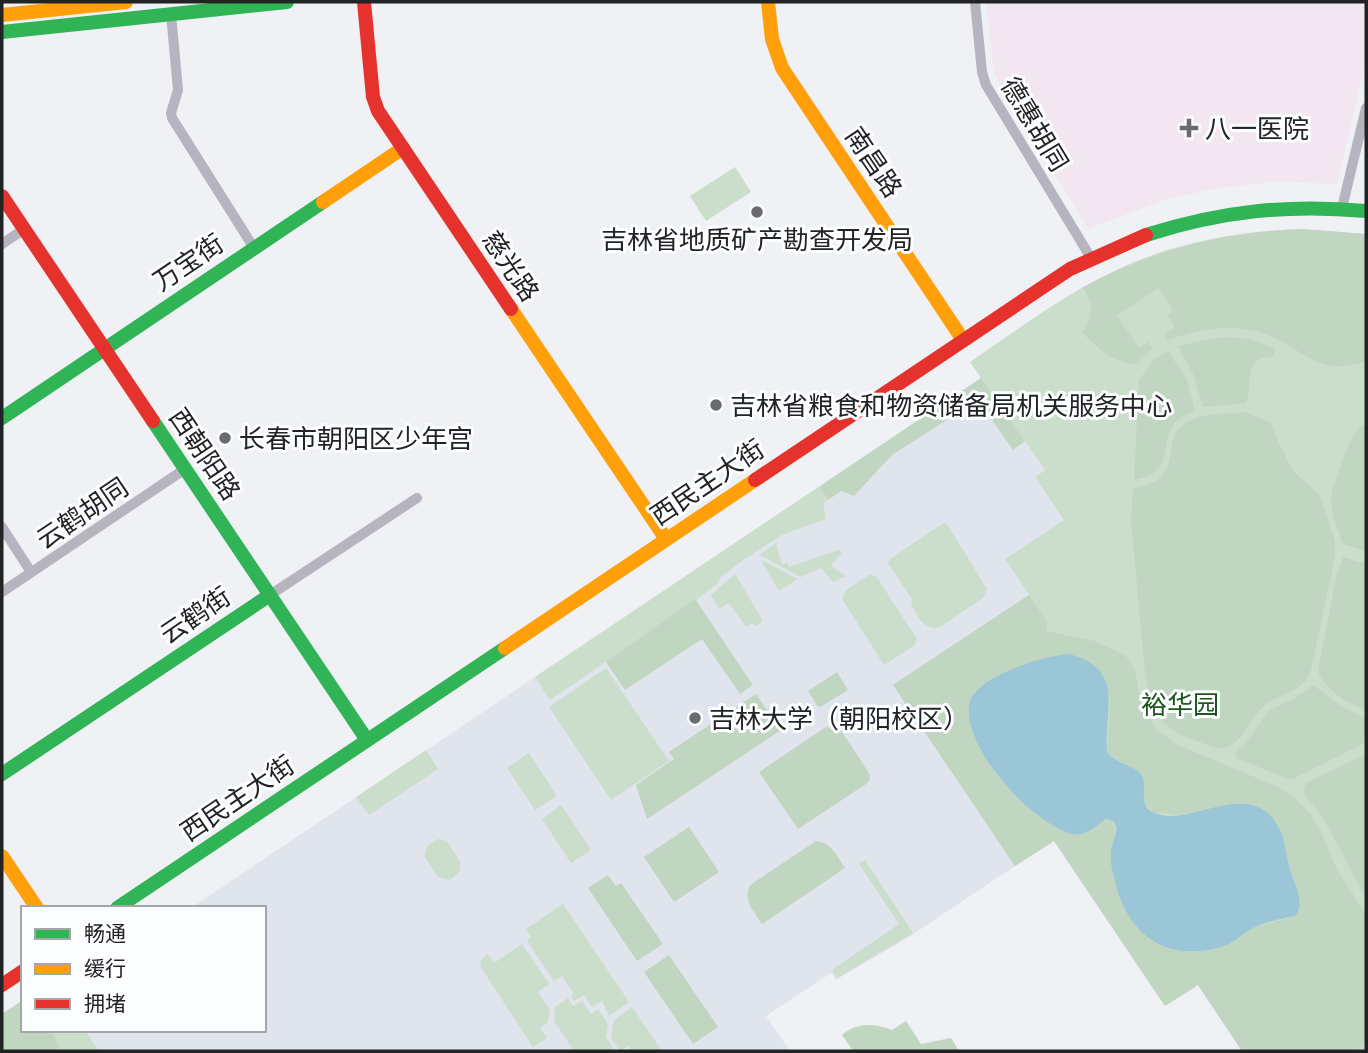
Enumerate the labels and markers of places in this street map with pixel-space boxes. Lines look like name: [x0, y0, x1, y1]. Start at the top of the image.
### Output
place label: 八一医院: [1205, 112, 1309, 145]
marker: 八一医院: [1179, 118, 1199, 138]
marker: 吉林省地质矿产勘查开发局: [749, 204, 765, 220]
place label: 吉林省地质矿产勘查开发局: [601, 223, 913, 256]
place label: 吉林省粮食和物资储备局机关服务中心: [730, 389, 1172, 422]
marker: 吉林省粮食和物资储备局机关服务中心: [708, 397, 724, 413]
place label: 长春市朝阳区少年宫: [239, 422, 473, 455]
marker: 长春市朝阳区少年宫: [217, 430, 233, 446]
place label: 吉林大学（朝阳校区）: [709, 702, 969, 735]
marker: 吉林大学（朝阳校区）: [687, 710, 703, 726]

